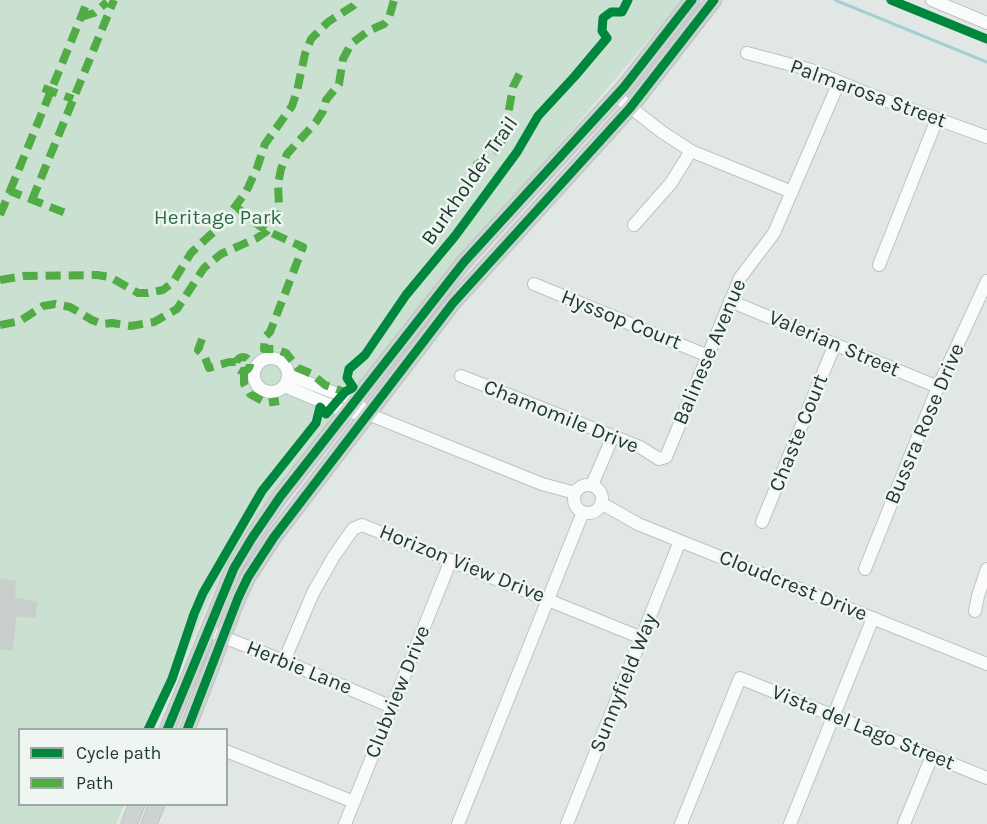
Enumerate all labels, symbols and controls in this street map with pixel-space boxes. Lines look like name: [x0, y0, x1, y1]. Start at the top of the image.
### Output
street label: Palmarosa Street: [786, 54, 950, 134]
street label: Burkholder Trail: [416, 112, 524, 250]
park label: Heritage Park: [154, 205, 282, 231]
street label: Balinese Avenue: [668, 275, 752, 429]
street label: Hyssop Court: [557, 284, 685, 356]
street label: Valerian Street: [765, 305, 903, 383]
street label: Bussra Rose Drive: [880, 340, 970, 508]
street label: Chaste Court: [764, 371, 834, 495]
street label: Chamomile Drive: [480, 374, 642, 460]
street label: Horizon View Drive: [375, 519, 549, 609]
street label: Cloudcrest Drive: [715, 545, 871, 627]
street label: Sunnyfield Way: [585, 610, 663, 756]
street label: Clubview Drive: [360, 622, 436, 762]
street label: Herbie Lane: [242, 635, 356, 701]
street label: Vista del Lago Street: [768, 680, 958, 776]
legend: [18, 728, 228, 806]
text: Cycle path: [76, 742, 161, 764]
text: Path: [76, 772, 114, 794]

